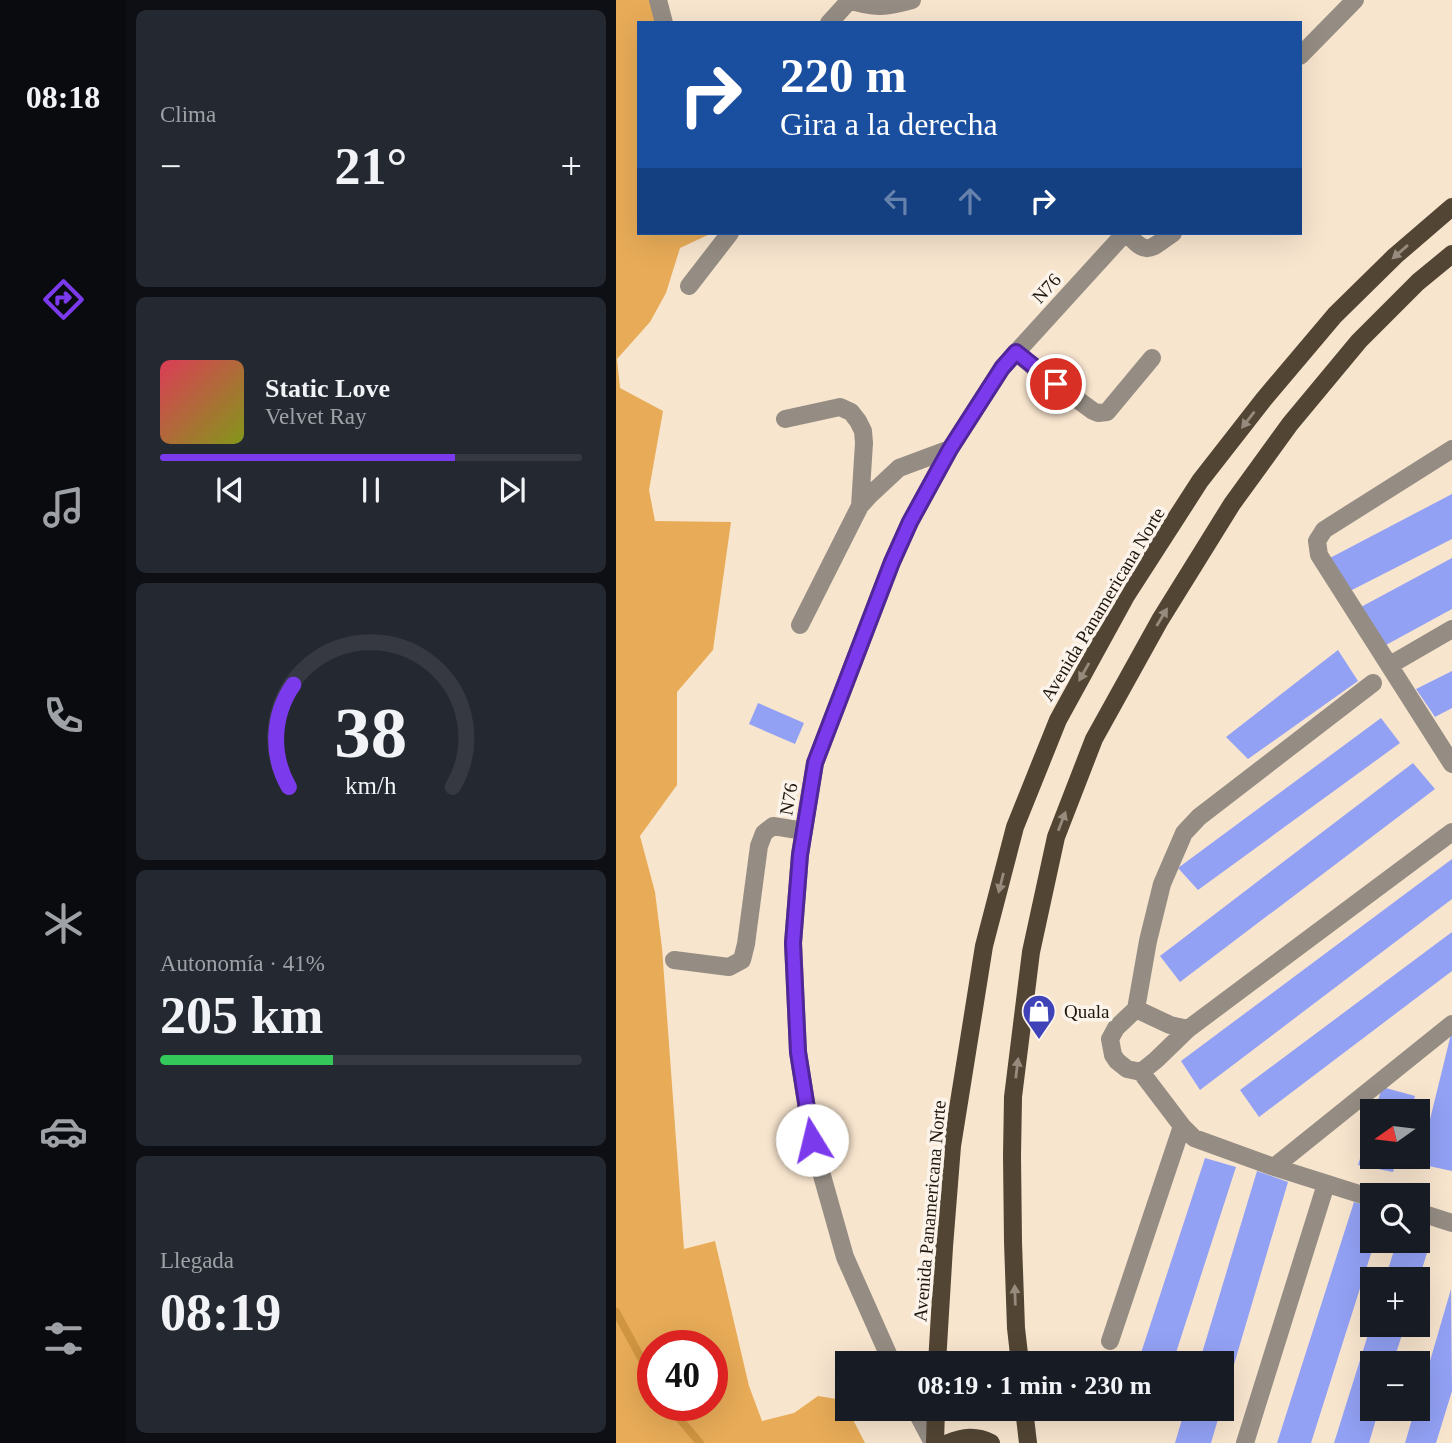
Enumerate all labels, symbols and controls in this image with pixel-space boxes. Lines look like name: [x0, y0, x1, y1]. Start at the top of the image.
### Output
text: 220 m: [780, 48, 907, 103]
icon: right: [665, 49, 756, 140]
text: 08:18: [26, 79, 100, 115]
text: Clima: [160, 102, 216, 127]
text: Gira a la derecha: [780, 106, 998, 142]
text: 21°: [335, 138, 407, 195]
text: −: [160, 145, 181, 187]
text: +: [561, 145, 582, 187]
icon: left: [878, 182, 916, 220]
icon: ahead: [951, 182, 989, 220]
icon: right: [1024, 182, 1062, 220]
one-way arrow: [1391, 244, 1409, 260]
street label: N76: [1028, 269, 1065, 308]
icon: directions: [39, 275, 88, 324]
pin: [1026, 354, 1086, 414]
icon: arrive: [1037, 365, 1075, 403]
text: Static Love: [265, 374, 390, 403]
text: Velvet Ray: [265, 404, 367, 429]
one-way arrow: [1240, 411, 1255, 429]
icon: previous: [211, 471, 249, 509]
icon: pause: [352, 471, 390, 509]
icon: next: [493, 471, 531, 509]
icon: music: [39, 483, 88, 532]
street label: Avenida Panamericana Norte: [1036, 504, 1169, 705]
one-way arrow: [1155, 607, 1168, 626]
one-way arrow: [1078, 663, 1090, 682]
icon: phone: [39, 691, 88, 740]
text: 38: [335, 693, 407, 774]
text: km/h: [345, 772, 397, 799]
street label: N76: [775, 781, 802, 817]
one-way arrow: [1056, 810, 1067, 831]
one-way arrow: [995, 872, 1006, 894]
icon: climate: [39, 899, 88, 948]
text: Autonomía · 41%: [160, 951, 325, 976]
text: 205 km: [160, 987, 323, 1044]
shop icon: Quala: [1020, 992, 1058, 1041]
place label: Quala: [1064, 1001, 1110, 1022]
one-way arrow: [1011, 1057, 1022, 1079]
street label: Avenida Panamericana Norte: [909, 1099, 950, 1323]
north arrow: [1360, 1099, 1430, 1169]
map controls: [1360, 1099, 1430, 1421]
position arrow: [775, 1103, 849, 1177]
icon: car: [39, 1107, 88, 1156]
button: search: [1360, 1183, 1430, 1253]
text: Llegada: [160, 1248, 234, 1273]
button: +: [1360, 1267, 1430, 1337]
text: 08:19: [160, 1284, 281, 1341]
one-way arrow: [1009, 1284, 1021, 1306]
icon: filters: [39, 1314, 88, 1363]
speed limit sign: 40: [637, 1330, 728, 1421]
button: −: [1360, 1351, 1430, 1421]
text: 08:19 · 1 min · 230 m: [918, 1371, 1152, 1400]

